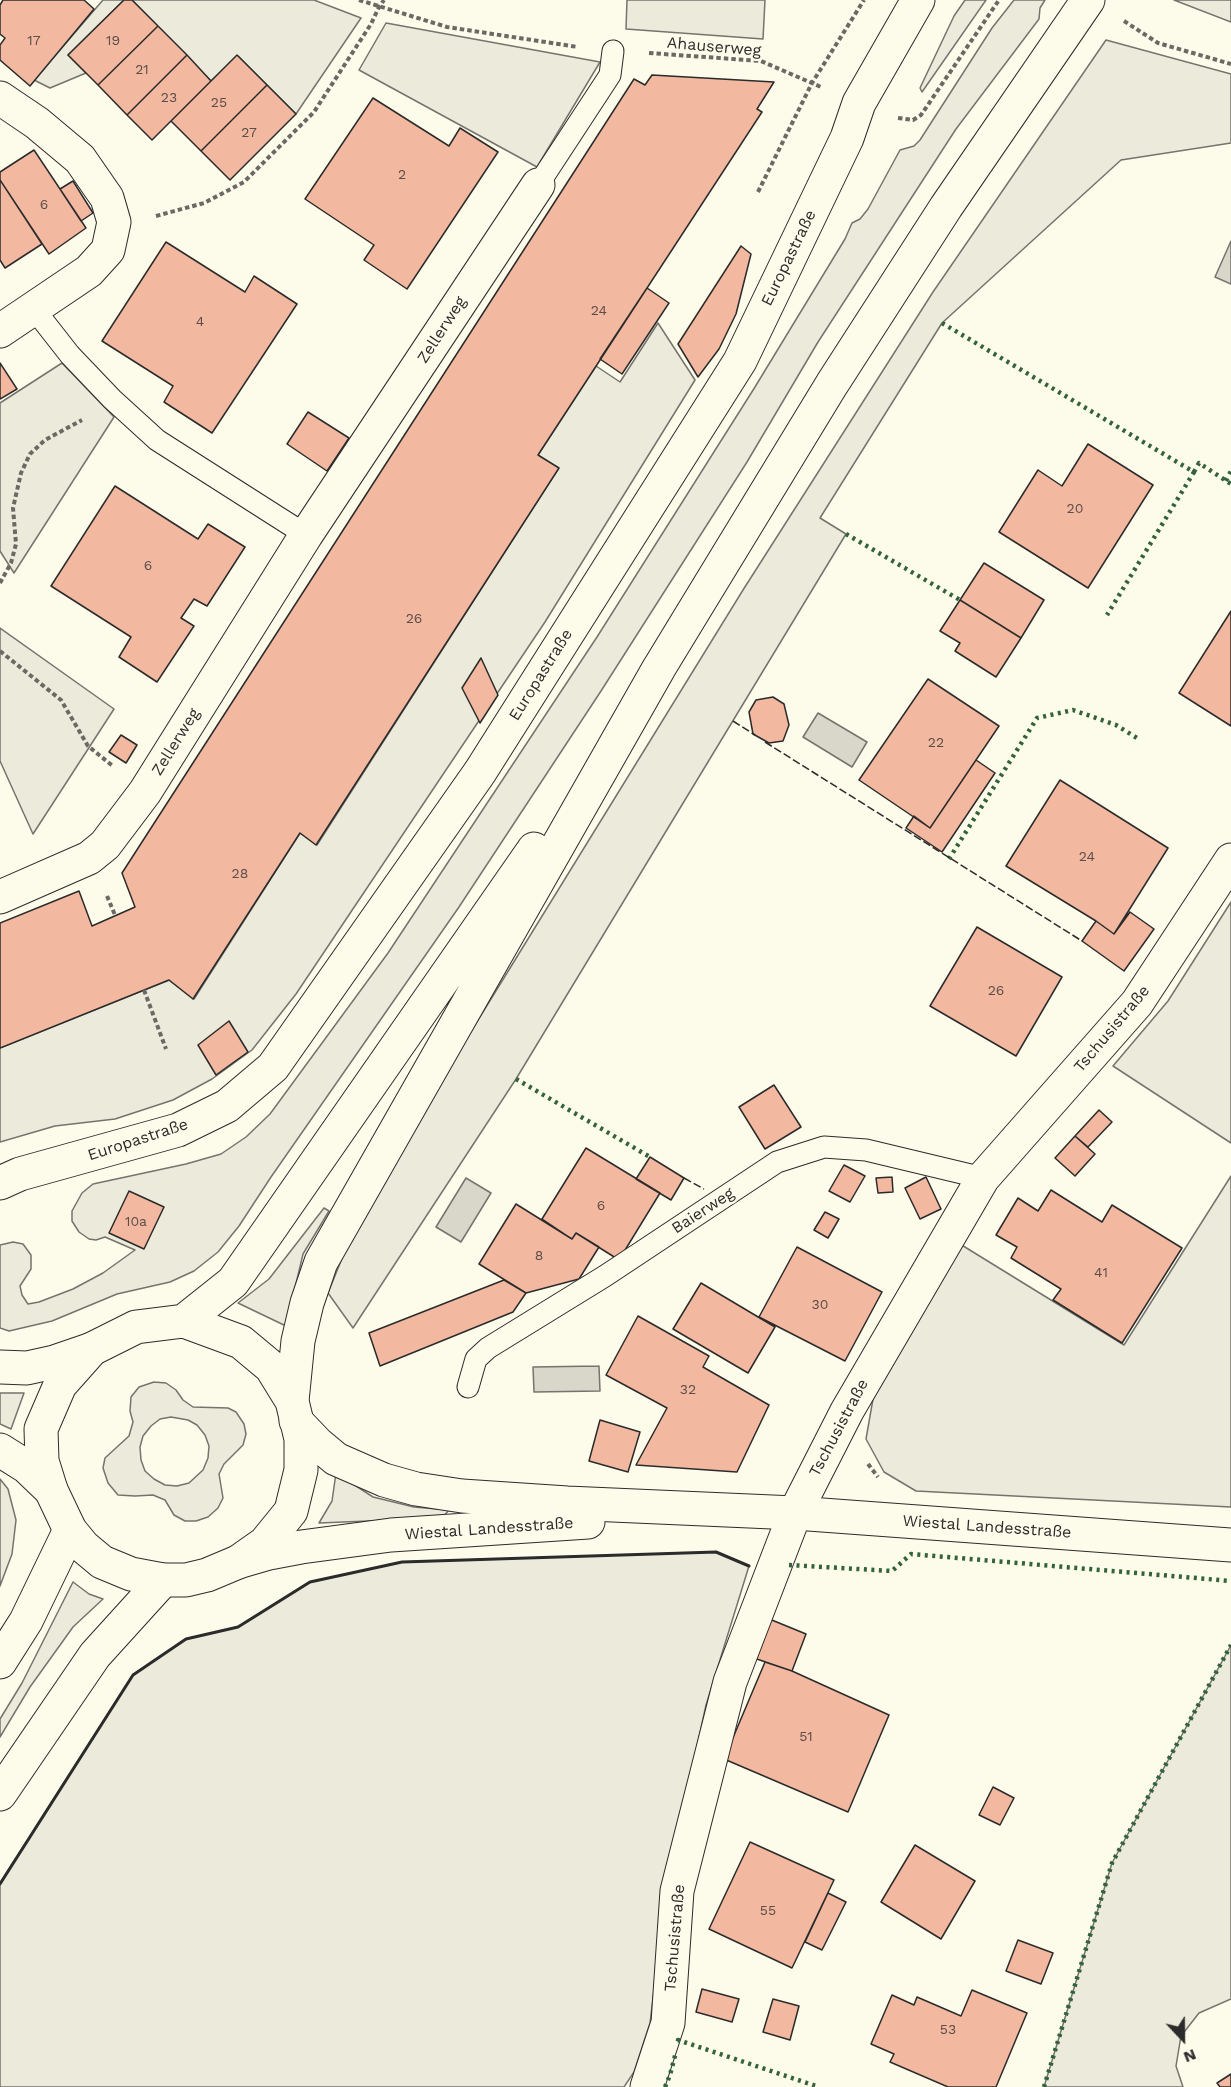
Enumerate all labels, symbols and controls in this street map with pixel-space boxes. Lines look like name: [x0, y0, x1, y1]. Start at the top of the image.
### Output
house number: 17: [27, 33, 41, 49]
house number: 19: [106, 33, 120, 49]
street label: Ahauserweg: [666, 33, 762, 61]
house number: 21: [135, 62, 149, 78]
house number: 23: [161, 90, 177, 106]
house number: 25: [211, 95, 227, 111]
house number: 27: [241, 125, 257, 141]
house number: 2: [398, 167, 406, 183]
house number: 6: [40, 197, 48, 213]
street label: Europastraße: [757, 207, 821, 309]
street label: Zellerweg: [413, 293, 471, 367]
house number: 24: [591, 303, 607, 319]
house number: 4: [196, 314, 204, 330]
house number: 20: [1067, 501, 1083, 517]
house number: 6: [144, 558, 152, 574]
house number: 26: [406, 611, 422, 627]
street label: Europastraße: [505, 626, 577, 724]
street label: Zellerweg: [148, 705, 204, 779]
house number: 22: [928, 735, 944, 751]
house number: 24: [1079, 849, 1095, 865]
house number: 28: [232, 866, 248, 882]
street label: Tschusistraße: [1070, 982, 1154, 1076]
house number: 26: [988, 983, 1004, 999]
street label: Europastraße: [85, 1115, 191, 1165]
street label: Baierweg: [668, 1184, 738, 1238]
house number: 6: [597, 1198, 605, 1214]
house number: 10a: [125, 1214, 147, 1230]
house number: 8: [535, 1248, 543, 1264]
house number: 41: [1094, 1265, 1108, 1281]
house number: 30: [812, 1297, 828, 1313]
street label: Tschusistraße: [805, 1376, 873, 1480]
house number: 32: [680, 1382, 696, 1398]
street label: Wiestal Landesstraße: [902, 1512, 1072, 1542]
street label: Wiestal Landesstraße: [404, 1514, 574, 1544]
house number: 51: [799, 1729, 813, 1745]
street label: Tschusistraße: [661, 1884, 689, 1992]
house number: 55: [760, 1903, 776, 1919]
north arrow: [1153, 2009, 1213, 2069]
house number: 53: [940, 2022, 956, 2038]
text: N: [1181, 2045, 1199, 2067]

